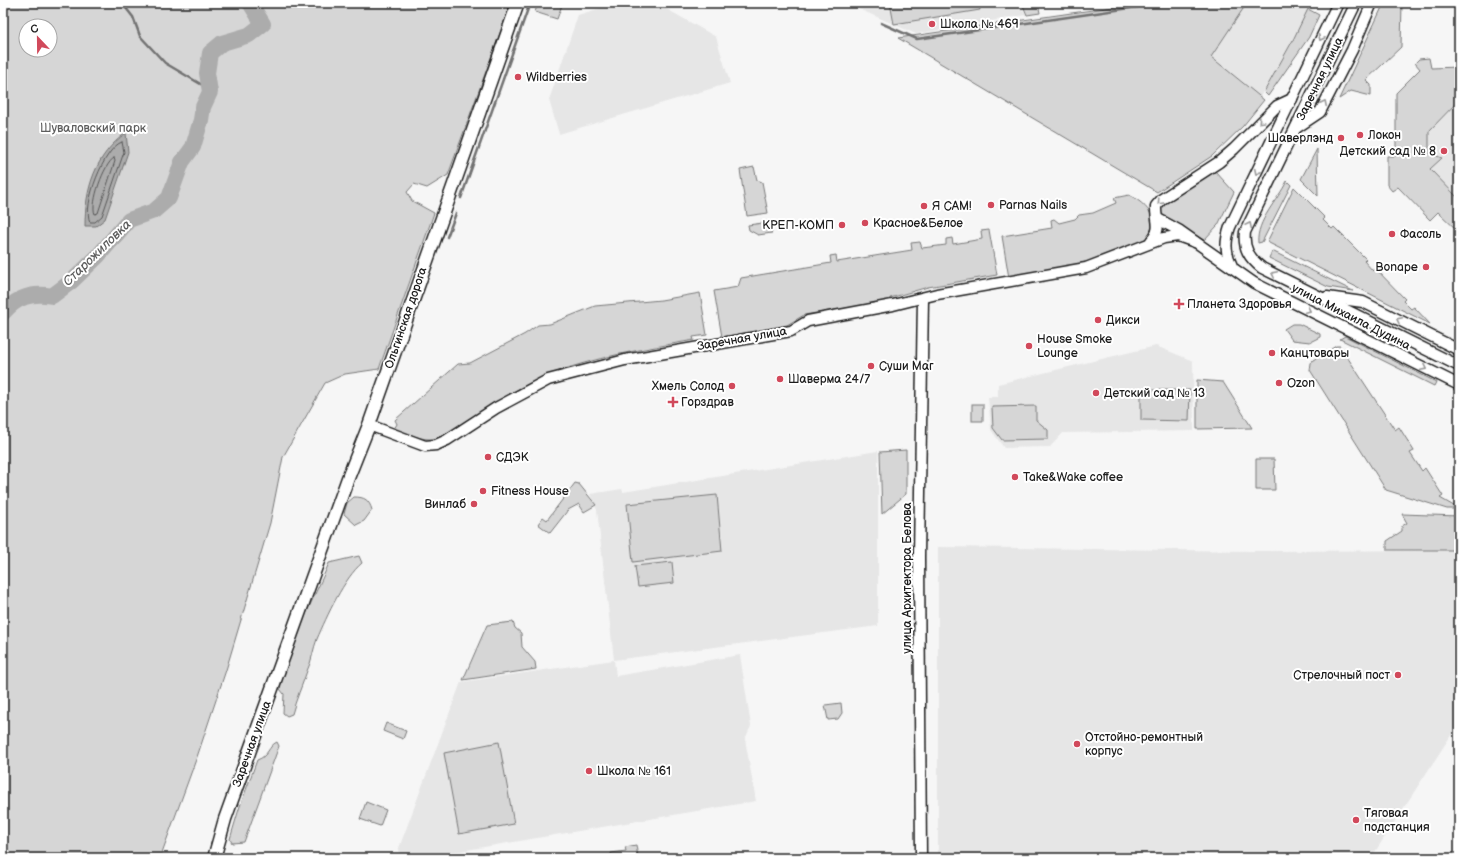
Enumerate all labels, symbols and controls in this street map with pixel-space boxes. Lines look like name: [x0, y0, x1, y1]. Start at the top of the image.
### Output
place label: Школа № 469: [940, 17, 1019, 32]
north arrow: [18, 18, 58, 58]
marker: Школа № 469: [927, 19, 937, 29]
text: С: [28, 22, 41, 37]
one-way arrow: [1318, 34, 1326, 42]
street label: Заречная улица: [1293, 35, 1347, 123]
place label: Wildberries: [526, 70, 587, 85]
marker: Wildberries: [513, 72, 523, 82]
one-way arrow: [1320, 100, 1327, 107]
one-way arrow: [1258, 116, 1266, 124]
park label: Шуваловский парк: [40, 121, 147, 136]
place label: Локон: [1367, 128, 1401, 143]
marker: Локон: [1355, 130, 1365, 140]
place label: Шаверлэнд: [1268, 131, 1334, 146]
marker: Шаверлэнд: [1336, 133, 1346, 143]
place label: Детский сад № 8: [1340, 144, 1436, 159]
marker: Детский сад № 8: [1439, 146, 1449, 156]
one-way arrow: [1254, 167, 1262, 175]
one-way arrow: [1158, 197, 1165, 205]
place label: Parnas Nails: [999, 198, 1067, 213]
place label: Я САМ!: [932, 199, 972, 214]
marker: Parnas Nails: [986, 200, 996, 210]
marker: Я САМ!: [919, 201, 929, 211]
water label: Старожиловка: [60, 216, 135, 290]
place label: Красное&Белое: [873, 216, 963, 231]
place label: КРЕП-КОМП: [762, 218, 834, 233]
marker: Красное&Белое: [860, 218, 870, 228]
marker: КРЕП-КОМП: [837, 220, 847, 230]
one-way arrow: [1244, 222, 1252, 229]
place label: Фасоль: [1400, 227, 1441, 242]
marker: Фасоль: [1387, 229, 1397, 239]
place label: Bonape: [1375, 260, 1418, 275]
marker: Bonape: [1421, 262, 1431, 272]
street label: Ольгинская дорога: [382, 265, 430, 371]
one-way arrow: [1271, 271, 1278, 279]
street label: улица Михаила Дудина: [1289, 281, 1413, 353]
place label: Планета Здоровья: [1187, 297, 1292, 312]
marker: Планета Здоровья: [1174, 299, 1184, 309]
one-way arrow: [1304, 305, 1311, 313]
place label: Дикси: [1106, 313, 1140, 328]
marker: Дикси: [1093, 315, 1103, 325]
one-way arrow: [1396, 317, 1404, 325]
street label: Заречная улица: [696, 324, 788, 354]
place label: House Smoke Lounge: [1037, 332, 1112, 361]
marker: House Smoke Lounge: [1024, 341, 1034, 351]
place label: Канцтовары: [1280, 346, 1349, 361]
marker: Канцтовары: [1267, 348, 1277, 358]
place label: Суши Маг: [879, 359, 934, 374]
marker: Суши Маг: [866, 361, 876, 371]
one-way arrow: [1420, 363, 1428, 371]
place label: Шаверма 24/7: [788, 372, 870, 387]
marker: Шаверма 24/7: [775, 374, 785, 384]
place label: Ozon: [1287, 376, 1315, 391]
marker: Ozon: [1274, 378, 1284, 388]
place label: Хмель Солод: [652, 379, 725, 394]
marker: Хмель Солод: [727, 381, 737, 391]
place label: Детский сад № 13: [1104, 386, 1205, 401]
marker: Детский сад № 13: [1091, 388, 1101, 398]
place label: Горздрав: [681, 395, 734, 410]
marker: Горздрав: [668, 397, 678, 407]
place label: СДЭК: [496, 450, 529, 465]
marker: СДЭК: [483, 452, 493, 462]
place label: Take&Wake coffee: [1023, 470, 1123, 485]
marker: Take&Wake coffee: [1010, 472, 1020, 482]
place label: Fitness House: [491, 484, 569, 499]
marker: Fitness House: [478, 486, 488, 496]
place label: Винлаб: [424, 497, 466, 512]
marker: Винлаб: [469, 499, 479, 509]
street label: улица Архитектора Белова: [900, 502, 915, 654]
place label: Стрелочный пост: [1293, 668, 1390, 683]
marker: Стрелочный пост: [1393, 670, 1403, 680]
street label: Заречная улица: [229, 699, 275, 789]
place label: Отстойно-ремонтный корпус: [1085, 730, 1203, 759]
marker: Отстойно-ремонтный корпус: [1072, 739, 1082, 749]
place label: Школа № 161: [597, 764, 671, 779]
marker: Школа № 161: [584, 766, 594, 776]
place label: Тяговая подстанция: [1364, 806, 1430, 835]
marker: Тяговая подстанция: [1351, 815, 1361, 825]

